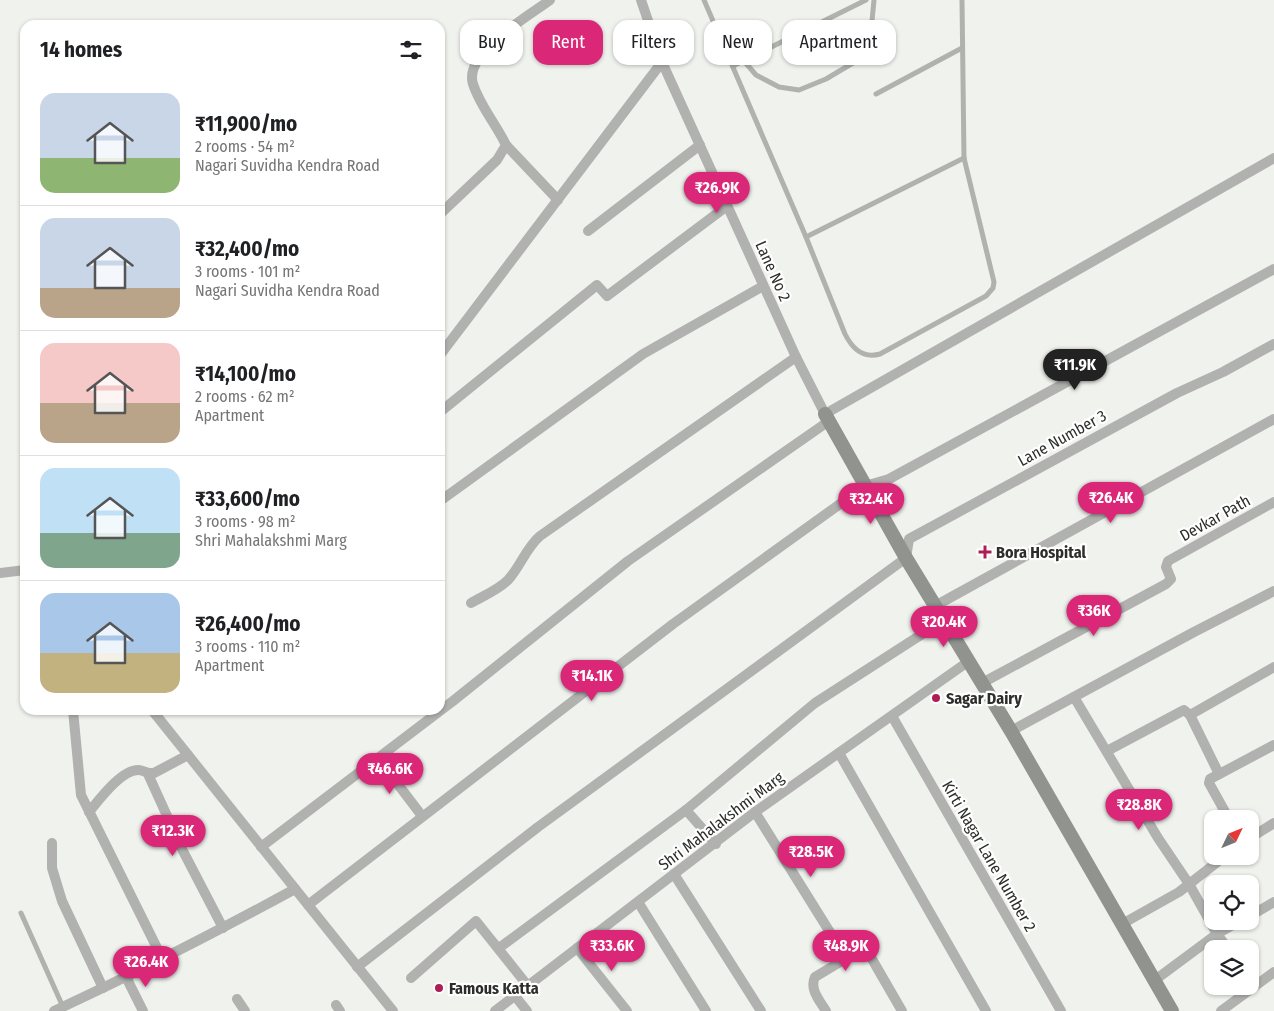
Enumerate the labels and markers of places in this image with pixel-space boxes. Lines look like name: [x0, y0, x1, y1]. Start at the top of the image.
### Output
pin: ₹26.9K: [676, 172, 758, 214]
pin: ₹11.9K: [1034, 348, 1116, 391]
pin: ₹32.4K: [830, 482, 912, 525]
pin: ₹26.4K: [1070, 482, 1152, 524]
place label: Bora Hospital: [996, 543, 1086, 562]
marker: Bora Hospital: [978, 545, 992, 559]
pin: ₹36K: [1064, 594, 1124, 637]
pin: ₹20.4K: [903, 606, 985, 648]
pin: ₹14.1K: [551, 660, 633, 702]
place label: Sagar Dairy: [946, 689, 1022, 708]
marker: Sagar Dairy: [930, 692, 942, 704]
pin: ₹46.6K: [349, 752, 431, 795]
pin: ₹28.8K: [1098, 788, 1180, 831]
pin: ₹12.3K: [132, 814, 214, 857]
pin: ₹28.5K: [770, 836, 852, 878]
pin: ₹33.6K: [571, 930, 653, 972]
pin: ₹48.9K: [805, 930, 887, 972]
pin: ₹26.4K: [105, 946, 187, 988]
place label: Famous Katta: [449, 979, 539, 998]
marker: Famous Katta: [433, 982, 445, 994]

